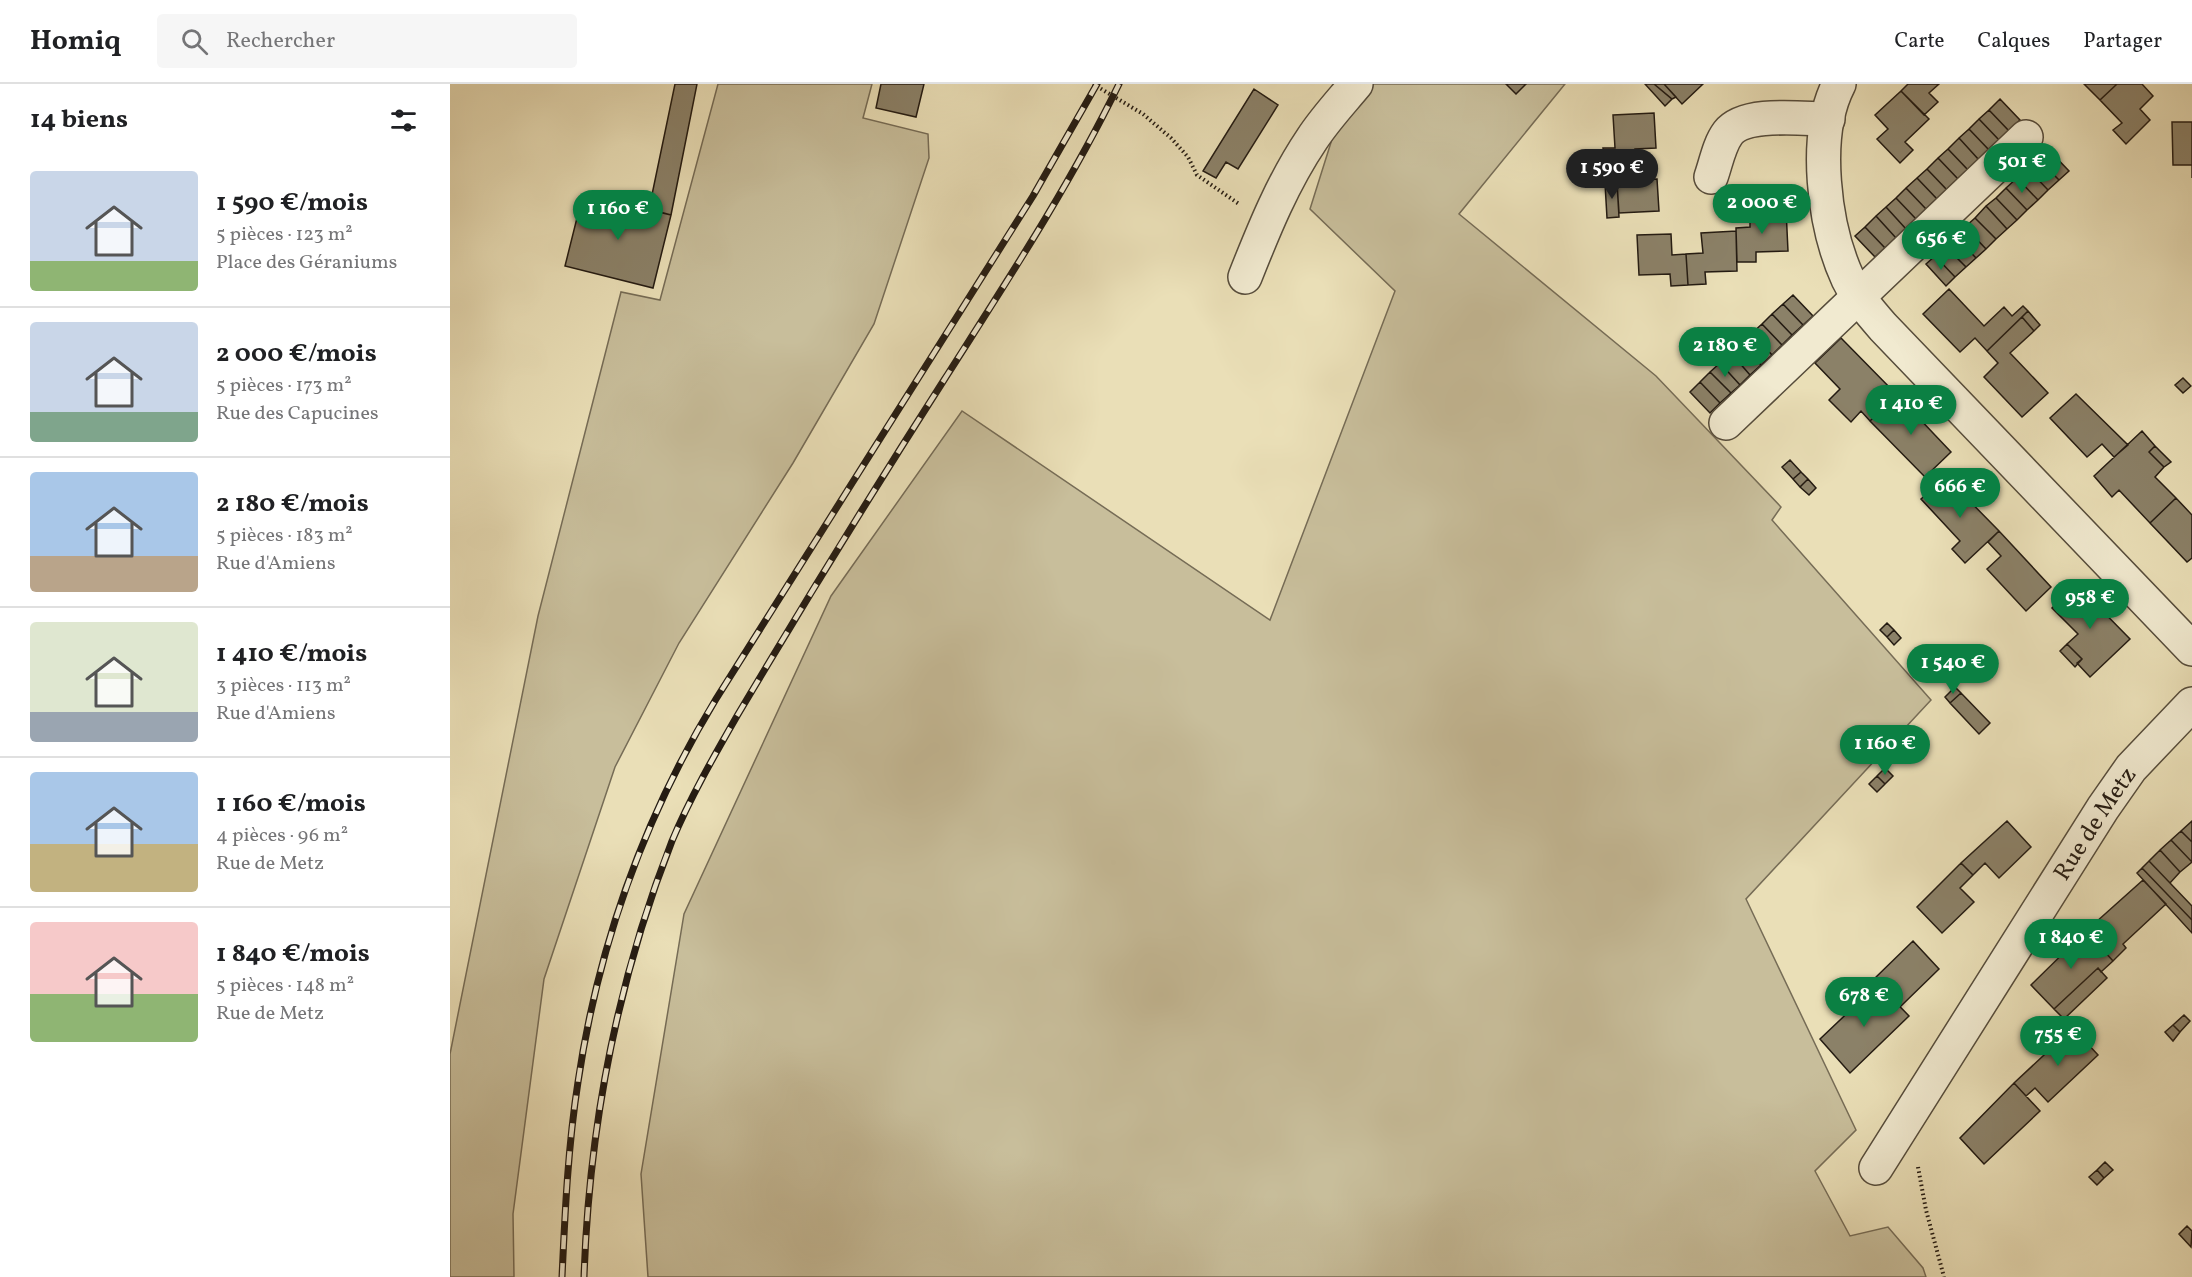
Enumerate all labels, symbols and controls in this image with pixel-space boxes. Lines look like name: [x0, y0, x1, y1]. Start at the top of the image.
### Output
search box: [157, 14, 577, 68]
text: Homiq: [30, 22, 121, 61]
icon: search: [178, 25, 211, 58]
text: Rechercher: [226, 26, 335, 57]
text: Carte: [1894, 27, 1945, 56]
text: Calques: [1978, 27, 2050, 56]
text: Partager: [2083, 27, 2162, 56]
text: 14 biens: [30, 102, 128, 138]
icon: filters: [387, 104, 420, 137]
pin: 501 €: [1980, 143, 2064, 194]
text: 501 €: [1998, 148, 2046, 176]
pin: 1 590 €: [1557, 149, 1667, 200]
text: 1 590 €: [1580, 154, 1644, 182]
pin: 2 000 €: [1707, 184, 1817, 235]
text: 1 590 €/mois: [216, 185, 368, 221]
text: 2 000 €: [1727, 189, 1797, 217]
pin: 1 160 €: [563, 190, 673, 241]
icon: home: [78, 195, 150, 267]
text: 1 160 €: [587, 195, 649, 223]
pin: 656 €: [1899, 220, 1983, 271]
text: 5 pièces · 123 m²: [216, 221, 353, 249]
text: 656 €: [1916, 225, 1966, 253]
text: Place des Géraniums: [216, 249, 397, 277]
pin: 2 180 €: [1670, 327, 1780, 378]
text: 2 180 €: [1693, 332, 1757, 360]
text: 2 000 €/mois: [216, 336, 377, 372]
icon: home: [78, 346, 150, 418]
text: 5 pièces · 173 m²: [216, 372, 352, 400]
pin: 1 410 €: [1856, 385, 1966, 436]
text: 1 410 €: [1879, 390, 1943, 418]
text: Rue des Capucines: [216, 400, 378, 428]
pin: 666 €: [1918, 468, 2002, 519]
text: 666 €: [1934, 473, 1986, 501]
text: 2 180 €/mois: [216, 486, 369, 522]
icon: home: [78, 496, 150, 568]
text: 5 pièces · 183 m²: [216, 522, 353, 550]
text: Rue d'Amiens: [216, 550, 335, 578]
pin: 958 €: [2048, 579, 2132, 630]
text: 958 €: [2065, 584, 2115, 612]
text: 1 410 €/mois: [216, 636, 367, 672]
pin: 1 540 €: [1898, 644, 2008, 695]
icon: home: [78, 646, 150, 718]
text: 1 540 €: [1921, 649, 1985, 677]
text: 3 pièces · 113 m²: [216, 672, 351, 700]
text: Rue d'Amiens: [216, 700, 335, 728]
pin: 1 160 €: [1830, 725, 1940, 776]
text: 1 160 €: [1854, 730, 1916, 758]
street label: Rue de Metz: [2046, 761, 2146, 888]
text: 1 160 €/mois: [216, 786, 366, 822]
icon: home: [78, 796, 150, 868]
text: 4 pièces · 96 m²: [216, 822, 348, 850]
text: Rue de Metz: [216, 850, 324, 878]
pin: 1 840 €: [2016, 919, 2126, 970]
text: 1 840 €: [2038, 924, 2104, 952]
text: 1 840 €/mois: [216, 936, 370, 972]
icon: home: [78, 946, 150, 1018]
text: 5 pièces · 148 m²: [216, 972, 354, 1000]
pin: 678 €: [1822, 977, 1906, 1028]
text: 678 €: [1839, 982, 1889, 1010]
text: Rue de Metz: [216, 1000, 324, 1028]
pin: 755 €: [2016, 1016, 2100, 1067]
text: 755 €: [2034, 1021, 2082, 1049]

